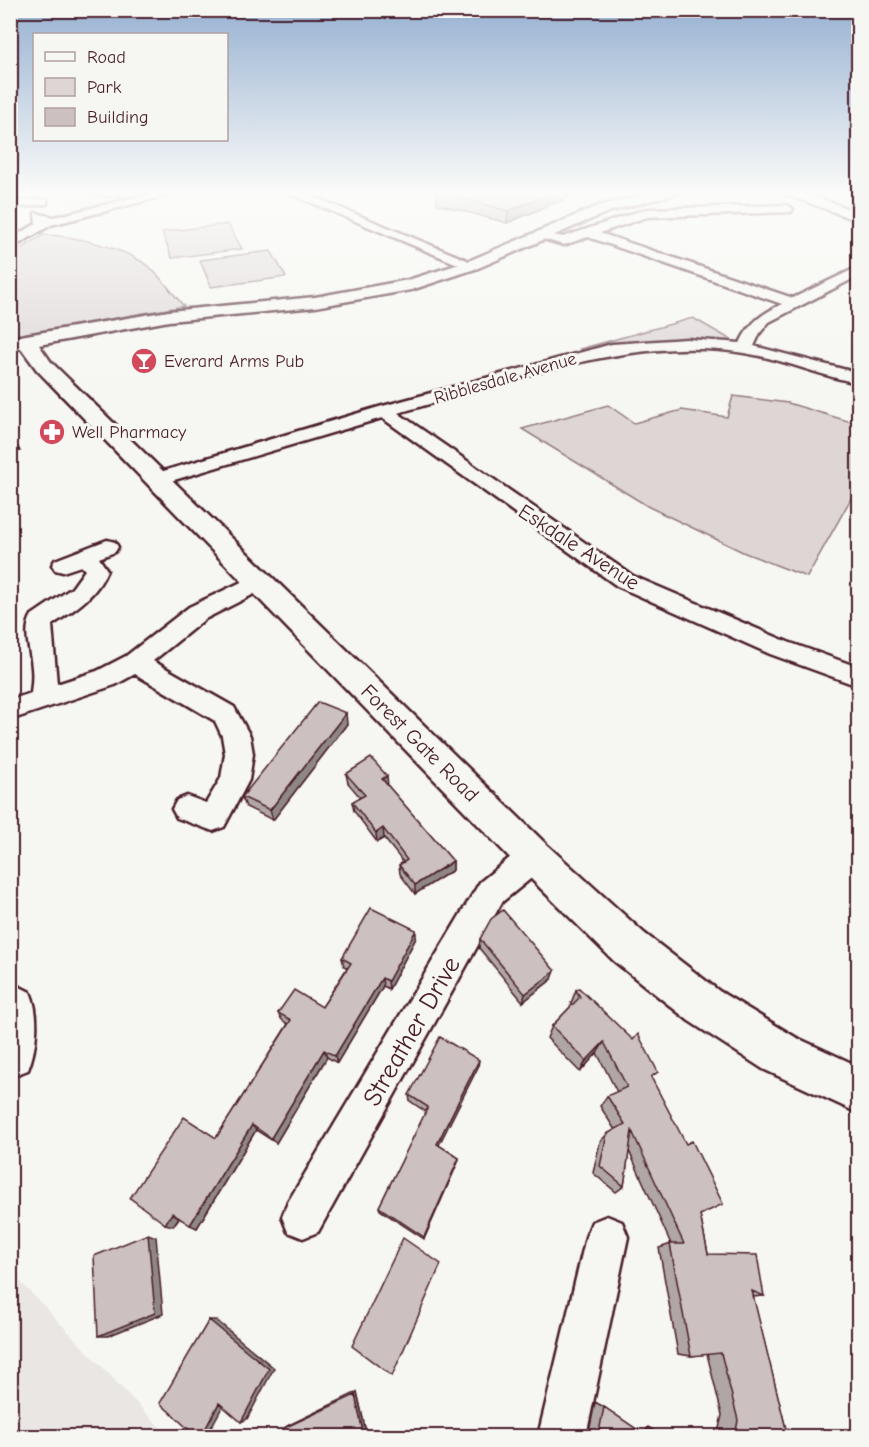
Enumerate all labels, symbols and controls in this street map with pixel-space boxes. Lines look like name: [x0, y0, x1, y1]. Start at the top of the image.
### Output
legend: [33, 33, 228, 141]
text: Road: [87, 47, 126, 68]
text: Park: [87, 77, 122, 98]
text: Building: [87, 107, 149, 128]
bar icon: Everard Arms Pub: [129, 346, 159, 376]
street label: Ribblesdale Avenue: [432, 348, 579, 409]
place label: Everard Arms Pub: [164, 351, 304, 372]
pharmacy icon: Well Pharmacy: [37, 417, 67, 447]
place label: Well Pharmacy: [72, 422, 187, 443]
street label: Eskdale Avenue: [514, 499, 644, 595]
street label: Forest Gate Road: [356, 679, 484, 807]
street label: Streather Drive: [357, 952, 467, 1111]

